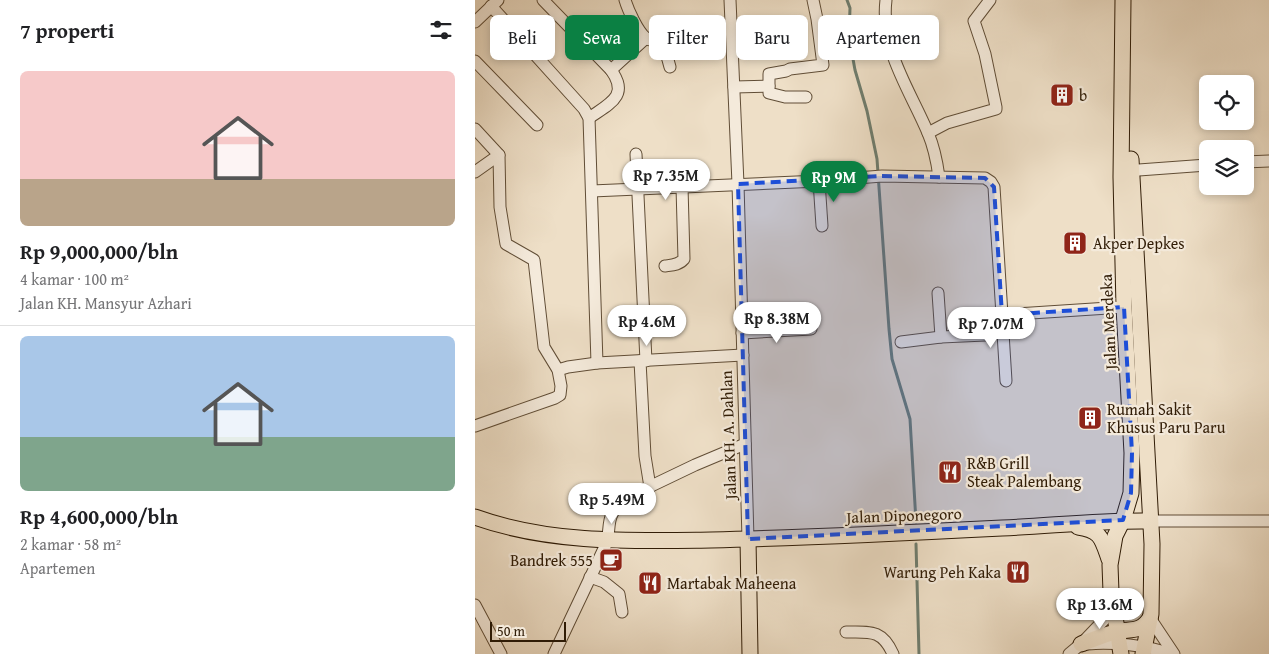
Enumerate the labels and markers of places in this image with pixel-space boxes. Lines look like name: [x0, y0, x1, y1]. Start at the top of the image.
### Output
building icon: b: [1049, 82, 1075, 108]
place label: b: [1079, 83, 1087, 107]
pin: Rp 7.35M: [614, 158, 718, 201]
pin: Rp 9M: [799, 160, 869, 203]
building icon: Akper Depkes: [1062, 230, 1088, 256]
place label: Akper Depkes: [1093, 231, 1185, 255]
pin: Rp 8.38M: [725, 302, 829, 344]
pin: Rp 4.6M: [601, 304, 693, 347]
pin: Rp 7.07M: [939, 306, 1043, 349]
place label: Rumah Sakit Khusus Paru Paru: [1107, 397, 1226, 439]
building icon: Rumah Sakit Khusus Paru Paru: [1077, 405, 1103, 431]
place label: R&B Grill Steak Palembang: [967, 451, 1081, 493]
restaurant icon: R&B Grill Steak Palembang: [937, 459, 963, 485]
pin: Rp 5.49M: [560, 482, 664, 525]
cafe icon: Bandrek 555: [598, 547, 624, 573]
place label: Bandrek 555: [510, 548, 593, 572]
restaurant icon: Warung Peh Kaka: [1005, 559, 1031, 585]
place label: Warung Peh Kaka: [883, 560, 1001, 584]
restaurant icon: Martabak Maheena: [637, 570, 663, 596]
place label: Martabak Maheena: [667, 571, 797, 595]
pin: Rp 13.6M: [1048, 588, 1152, 630]

